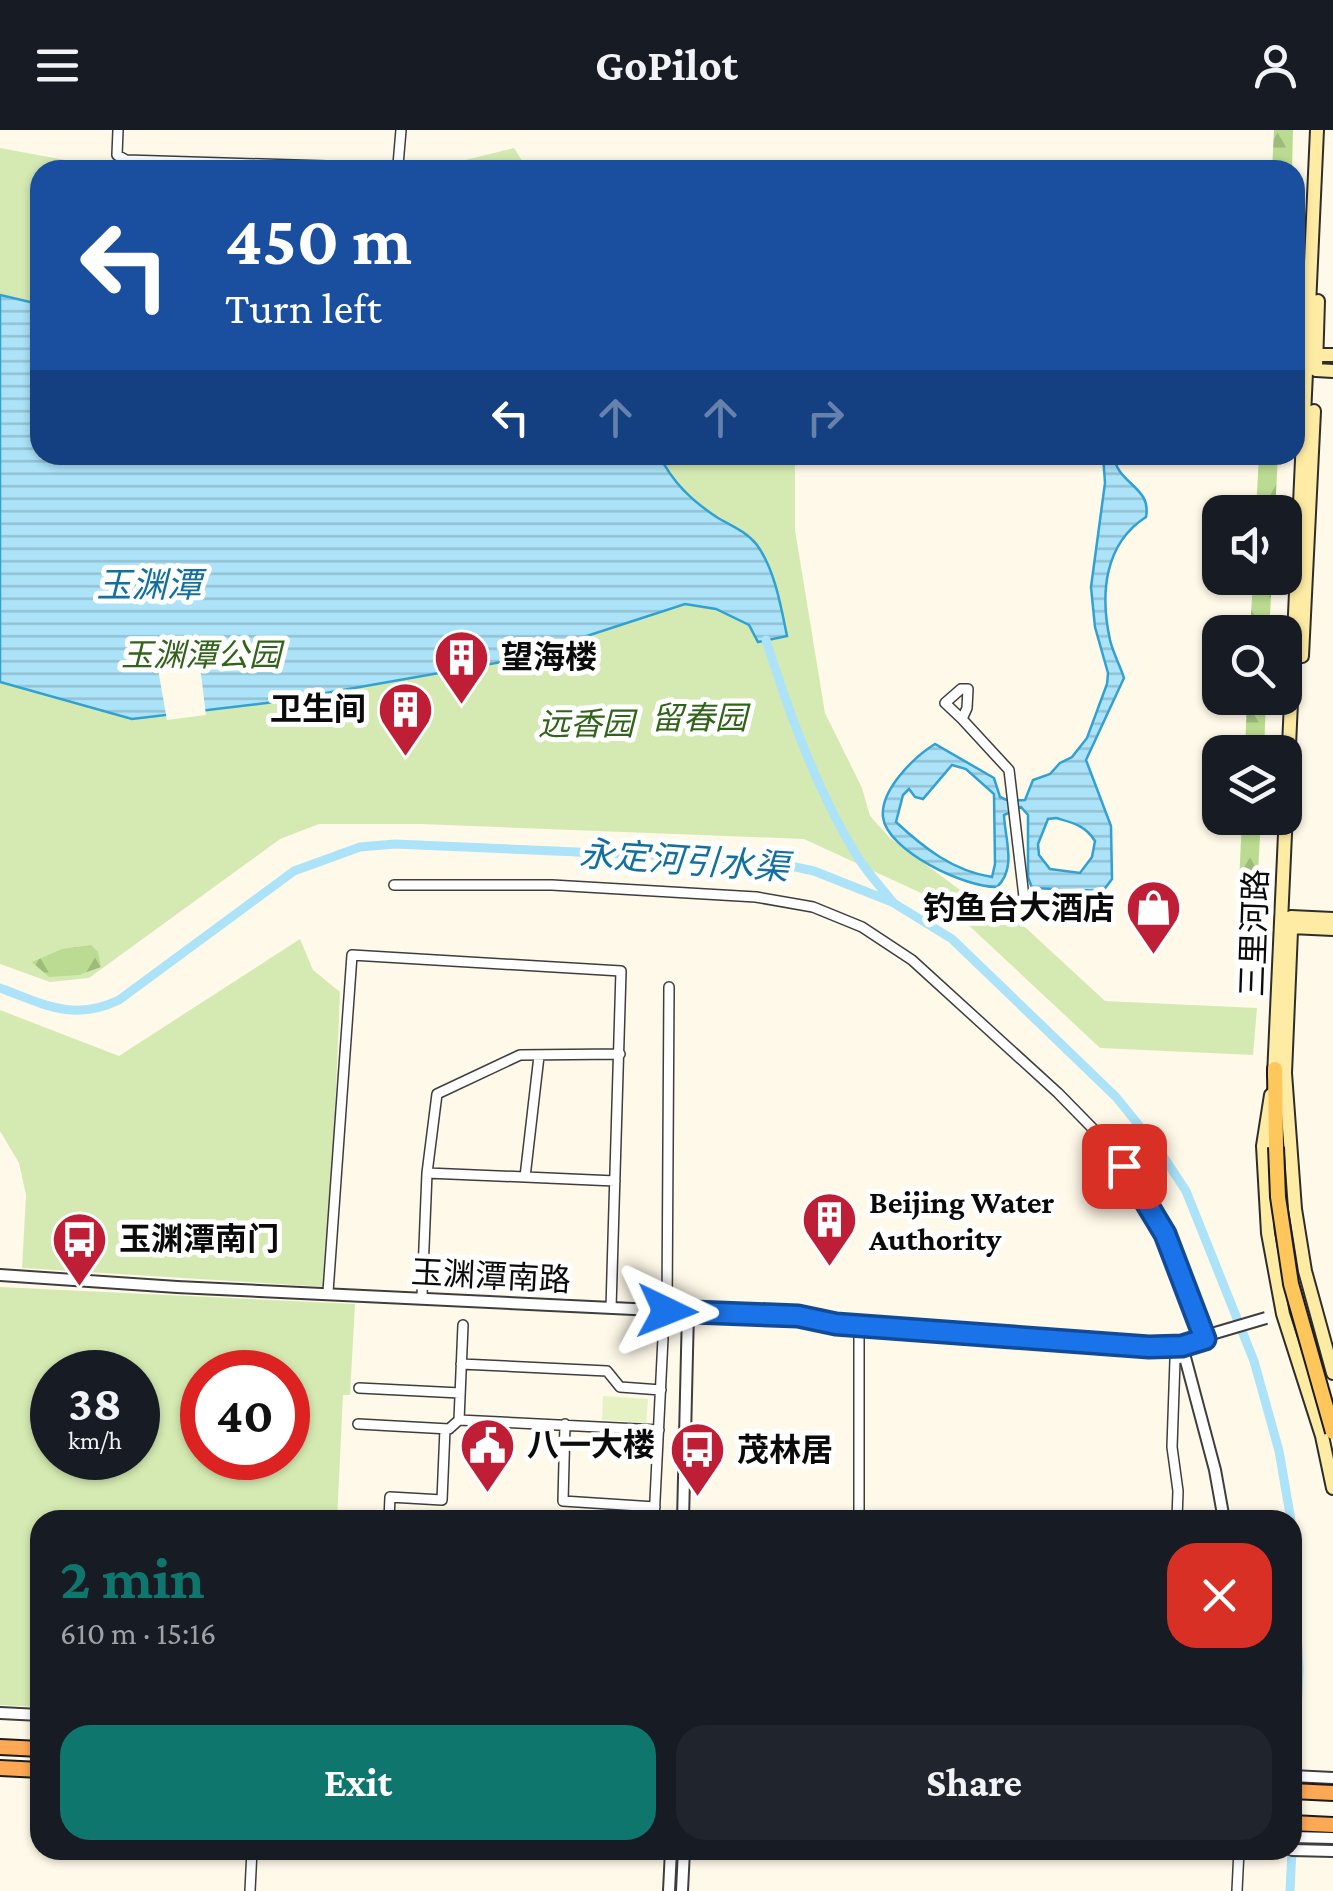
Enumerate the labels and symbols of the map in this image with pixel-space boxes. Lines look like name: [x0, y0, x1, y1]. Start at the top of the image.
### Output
water label: 玉渊潭: [96, 566, 207, 605]
building icon: 望海楼: [432, 627, 492, 706]
park label: 玉渊潭公园: [121, 637, 285, 673]
place label: 望海楼: [501, 639, 597, 675]
building icon: 卫生间: [375, 679, 435, 758]
place label: 卫生间: [270, 691, 366, 727]
park label: 留春园: [651, 700, 751, 736]
park label: 远香园: [538, 706, 638, 742]
water label: 永定河引水渠: [578, 834, 795, 888]
street label: 三里河路: [1234, 868, 1274, 998]
shop icon: 钓鱼台大酒店: [1124, 878, 1184, 957]
place label: 钓鱼台大酒店: [923, 890, 1115, 926]
pin: [1082, 1124, 1167, 1209]
place label: Beijing Water Authority: [868, 1184, 1055, 1257]
building icon: Beijing Water Authority: [800, 1190, 860, 1269]
bus stop icon: 玉渊潭南门: [50, 1209, 110, 1288]
place label: 玉渊潭南门: [119, 1221, 279, 1257]
street label: 玉渊潭南路: [410, 1254, 572, 1298]
position arrow: [615, 1259, 719, 1363]
speed limit sign: 40: [180, 1350, 310, 1480]
public building icon: 八一大楼: [458, 1415, 518, 1494]
bus stop icon: 茂林居: [668, 1420, 728, 1499]
place label: 八一大楼: [527, 1427, 655, 1463]
place label: 茂林居: [737, 1432, 833, 1468]

